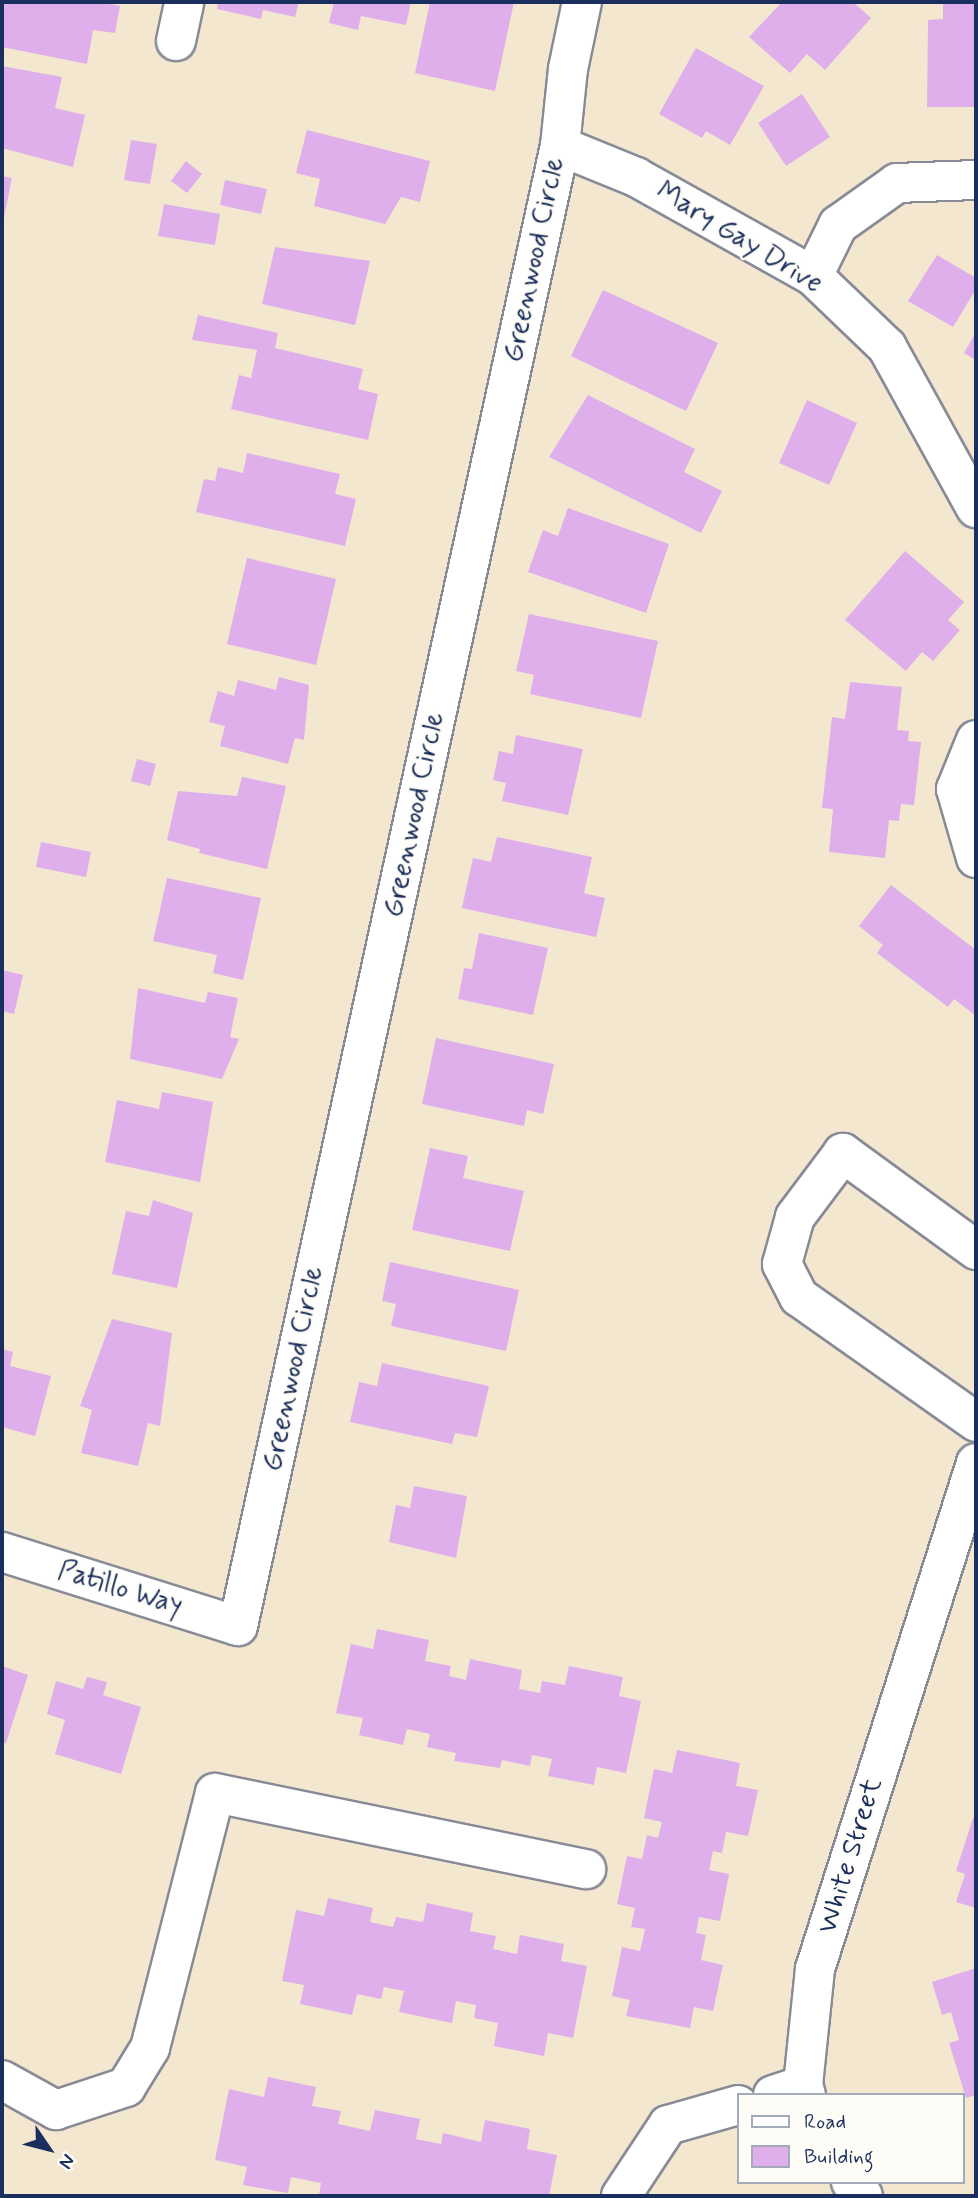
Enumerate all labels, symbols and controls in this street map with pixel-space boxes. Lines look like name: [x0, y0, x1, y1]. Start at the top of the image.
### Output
street label: Greenwood Circle: [497, 154, 573, 366]
street label: Mary Gay Drive: [651, 176, 827, 300]
street label: Greenwood Circle: [377, 709, 453, 921]
street label: Greenwood Circle: [256, 1263, 332, 1475]
street label: Patillo Way: [51, 1553, 189, 1625]
street label: White Street: [811, 1774, 891, 1938]
legend: [736, 2093, 964, 2184]
text: Road: [804, 2108, 846, 2136]
north arrow: [14, 2114, 84, 2184]
text: Building: [804, 2143, 874, 2171]
text: N: [53, 2149, 80, 2174]

